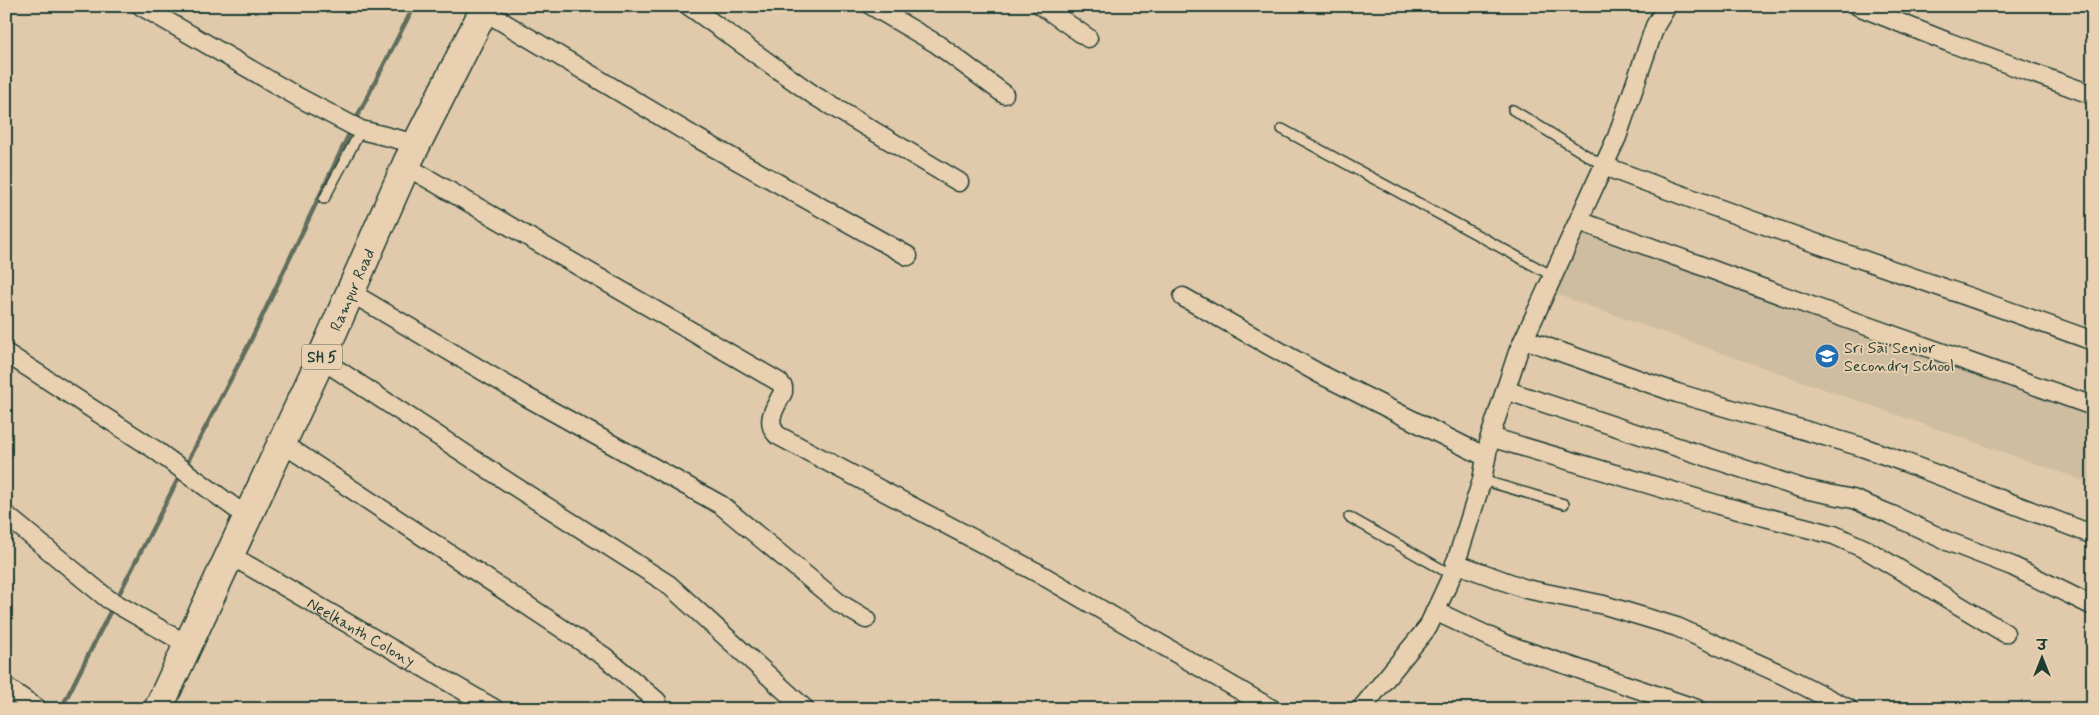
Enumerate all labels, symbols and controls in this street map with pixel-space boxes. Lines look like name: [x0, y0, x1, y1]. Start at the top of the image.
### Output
street label: Rampur Road: [326, 246, 380, 335]
place label: Sri Sai Senior Secondry School: [1844, 338, 1954, 377]
school or university icon: Sri Sai Senior Secondry School: [1814, 343, 1840, 369]
road number: SH 5: [302, 344, 342, 370]
street label: Neelkanth Colony: [303, 593, 418, 672]
north arrow: [2016, 632, 2066, 682]
text: उ: [2035, 637, 2048, 655]

